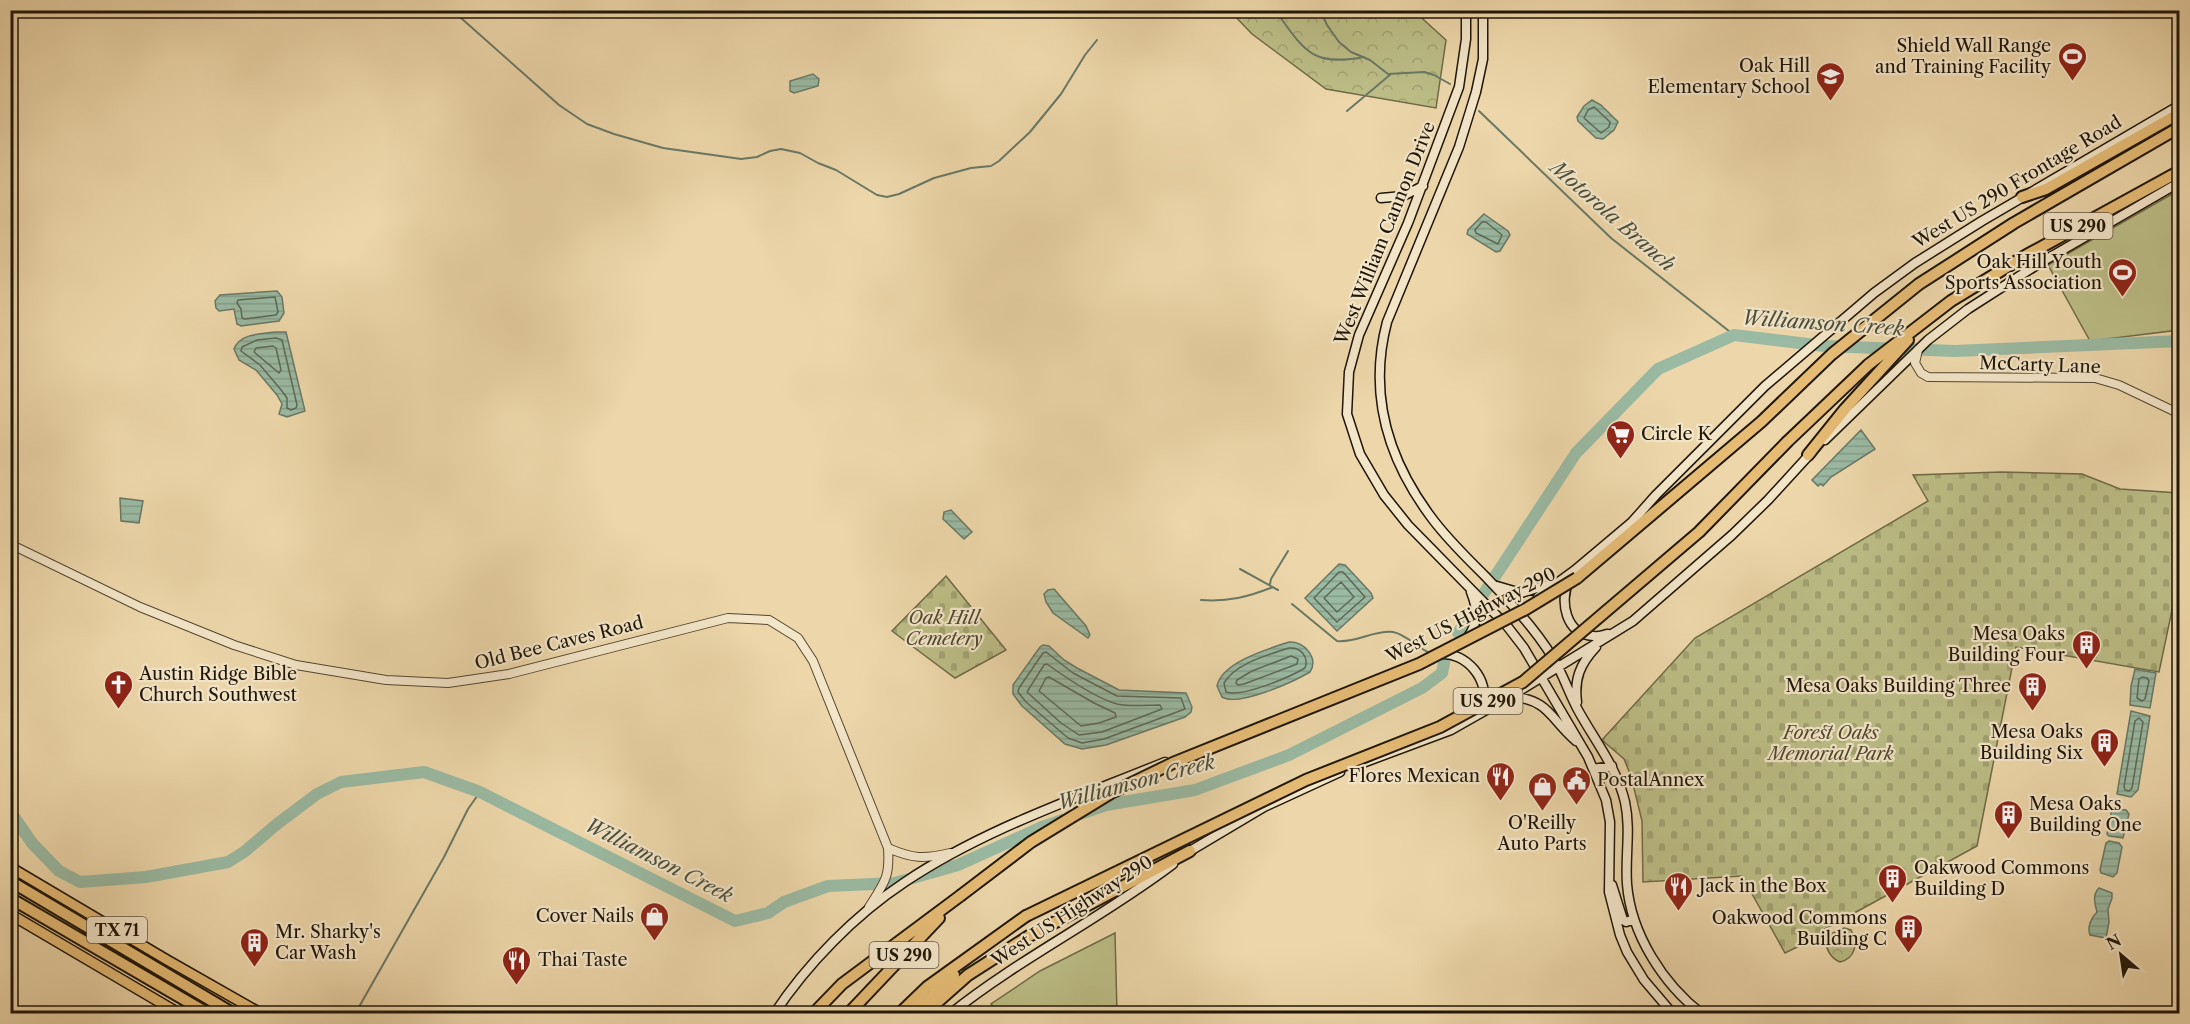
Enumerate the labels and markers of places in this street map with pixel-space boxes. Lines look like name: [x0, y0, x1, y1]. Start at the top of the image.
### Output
place label: Shield Wall Range and Training Facility: [1875, 35, 2052, 78]
sports icon: Shield Wall Range and Training Facility: [2056, 40, 2088, 82]
place label: Oak Hill Elementary School: [1647, 55, 1810, 98]
school or university icon: Oak Hill Elementary School: [1815, 60, 1847, 102]
place label: Oak Hill Youth Sports Association: [1945, 251, 2102, 294]
sports icon: Oak Hill Youth Sports Association: [2107, 256, 2139, 298]
supermarket icon: Circle K: [1604, 418, 1636, 460]
place label: Circle K: [1641, 423, 1712, 445]
place label: Mesa Oaks Building Four: [1948, 623, 2065, 666]
building icon: Mesa Oaks Building Four: [2070, 628, 2102, 670]
place label: Austin Ridge Bible Church Southwest: [138, 663, 297, 706]
church icon: Austin Ridge Bible Church Southwest: [102, 668, 134, 710]
building icon: Mesa Oaks Building Three: [2016, 670, 2048, 712]
place label: Mesa Oaks Building Three: [1785, 675, 2011, 697]
place label: Mesa Oaks Building Six: [1980, 721, 2084, 764]
building icon: Mesa Oaks Building Six: [2088, 726, 2120, 768]
restaurant icon: Flores Mexican: [1485, 760, 1517, 802]
public building icon: PostalAnnex: [1560, 764, 1592, 806]
place label: Flores Mexican: [1349, 765, 1480, 787]
place label: PostalAnnex: [1597, 769, 1705, 791]
shop icon: O'Reilly Auto Parts: [1526, 770, 1558, 812]
place label: Mesa Oaks Building One: [2029, 793, 2142, 836]
building icon: Mesa Oaks Building One: [1992, 798, 2024, 840]
place label: O'Reilly Auto Parts: [1496, 812, 1587, 855]
place label: Oakwood Commons Building D: [1914, 857, 2089, 900]
building icon: Oakwood Commons Building D: [1877, 862, 1909, 904]
restaurant icon: Jack in the Box: [1662, 870, 1694, 912]
place label: Jack in the Box: [1696, 875, 1827, 897]
shop icon: Cover Nails: [639, 900, 671, 942]
place label: Cover Nails: [536, 905, 634, 927]
place label: Oakwood Commons Building C: [1712, 907, 1887, 950]
building icon: Oakwood Commons Building C: [1892, 912, 1924, 954]
place label: Mr. Sharky's Car Wash: [275, 921, 381, 964]
building icon: Mr. Sharky's Car Wash: [238, 926, 270, 968]
restaurant icon: Thai Taste: [501, 944, 533, 986]
place label: Thai Taste: [538, 949, 628, 971]

